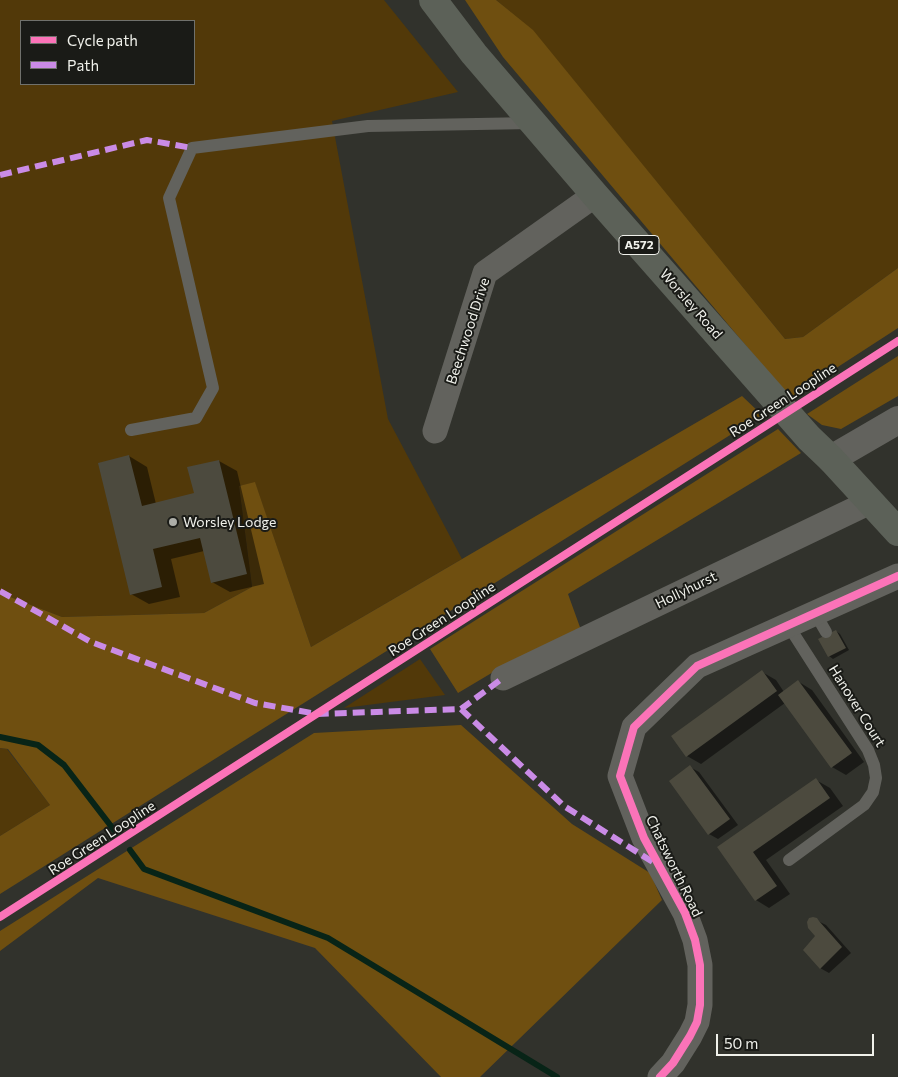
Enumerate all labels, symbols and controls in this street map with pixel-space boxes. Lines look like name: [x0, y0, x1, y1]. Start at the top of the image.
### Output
legend: [20, 20, 195, 85]
text: Cycle path: [67, 31, 138, 49]
text: Path: [67, 56, 99, 74]
road number: A572: [619, 236, 659, 254]
street label: Worsley Road: [656, 266, 726, 342]
street label: Beechwood Drive: [443, 276, 493, 386]
street label: Roe Green Loopline: [726, 359, 840, 441]
place label: Worsley Lodge: [183, 514, 276, 530]
marker: Worsley Lodge: [167, 516, 179, 528]
street label: Hollyhurst: [652, 568, 720, 612]
street label: Roe Green Loopline: [385, 578, 499, 660]
street label: Hanover Court: [825, 662, 889, 750]
street label: Roe Green Loopline: [45, 797, 159, 879]
street label: Chatsworth Road: [642, 812, 706, 920]
scale bar: [718, 1024, 876, 1056]
text: 50 m: [724, 1034, 758, 1052]

